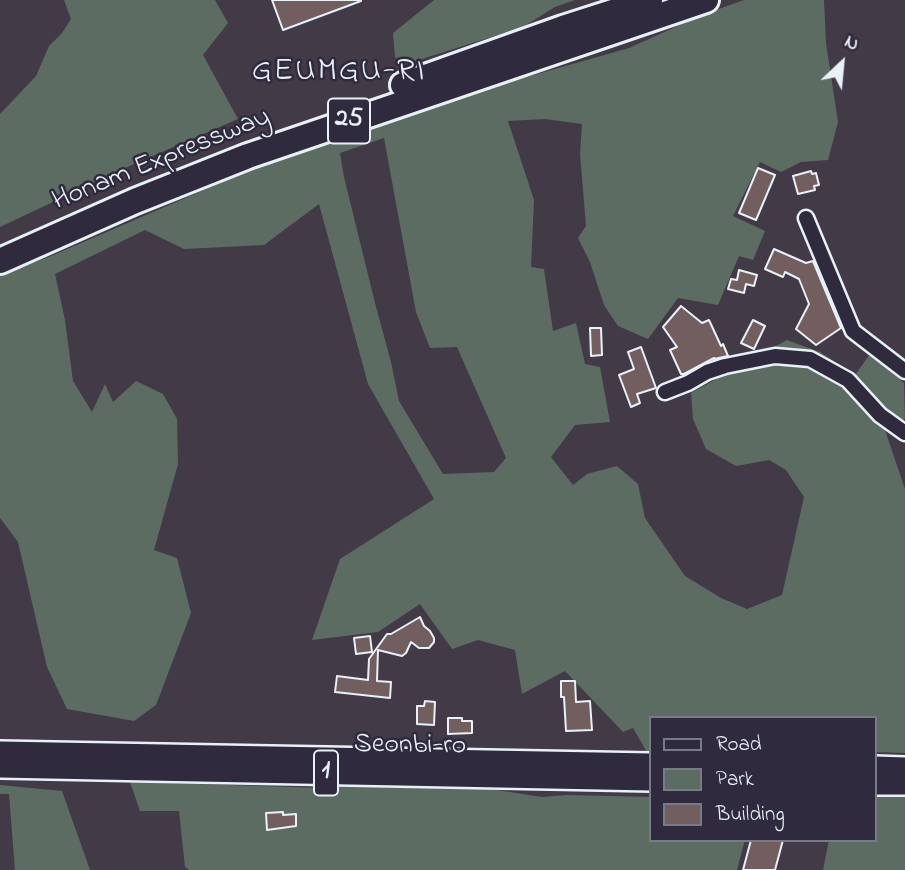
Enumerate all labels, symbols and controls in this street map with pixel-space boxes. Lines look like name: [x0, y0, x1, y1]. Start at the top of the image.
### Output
north arrow: [807, 28, 877, 98]
text: N: [840, 29, 863, 59]
district label: GEUMGU-RI: [253, 55, 425, 93]
road number: 25: [328, 98, 370, 144]
street label: Honam Expressway: [48, 102, 276, 220]
legend: [650, 716, 877, 842]
street label: Seonbi-ro: [353, 729, 467, 765]
text: Road: [716, 730, 762, 760]
road number: 1: [314, 750, 338, 796]
text: Park: [716, 765, 754, 795]
text: Building: [716, 800, 785, 830]

